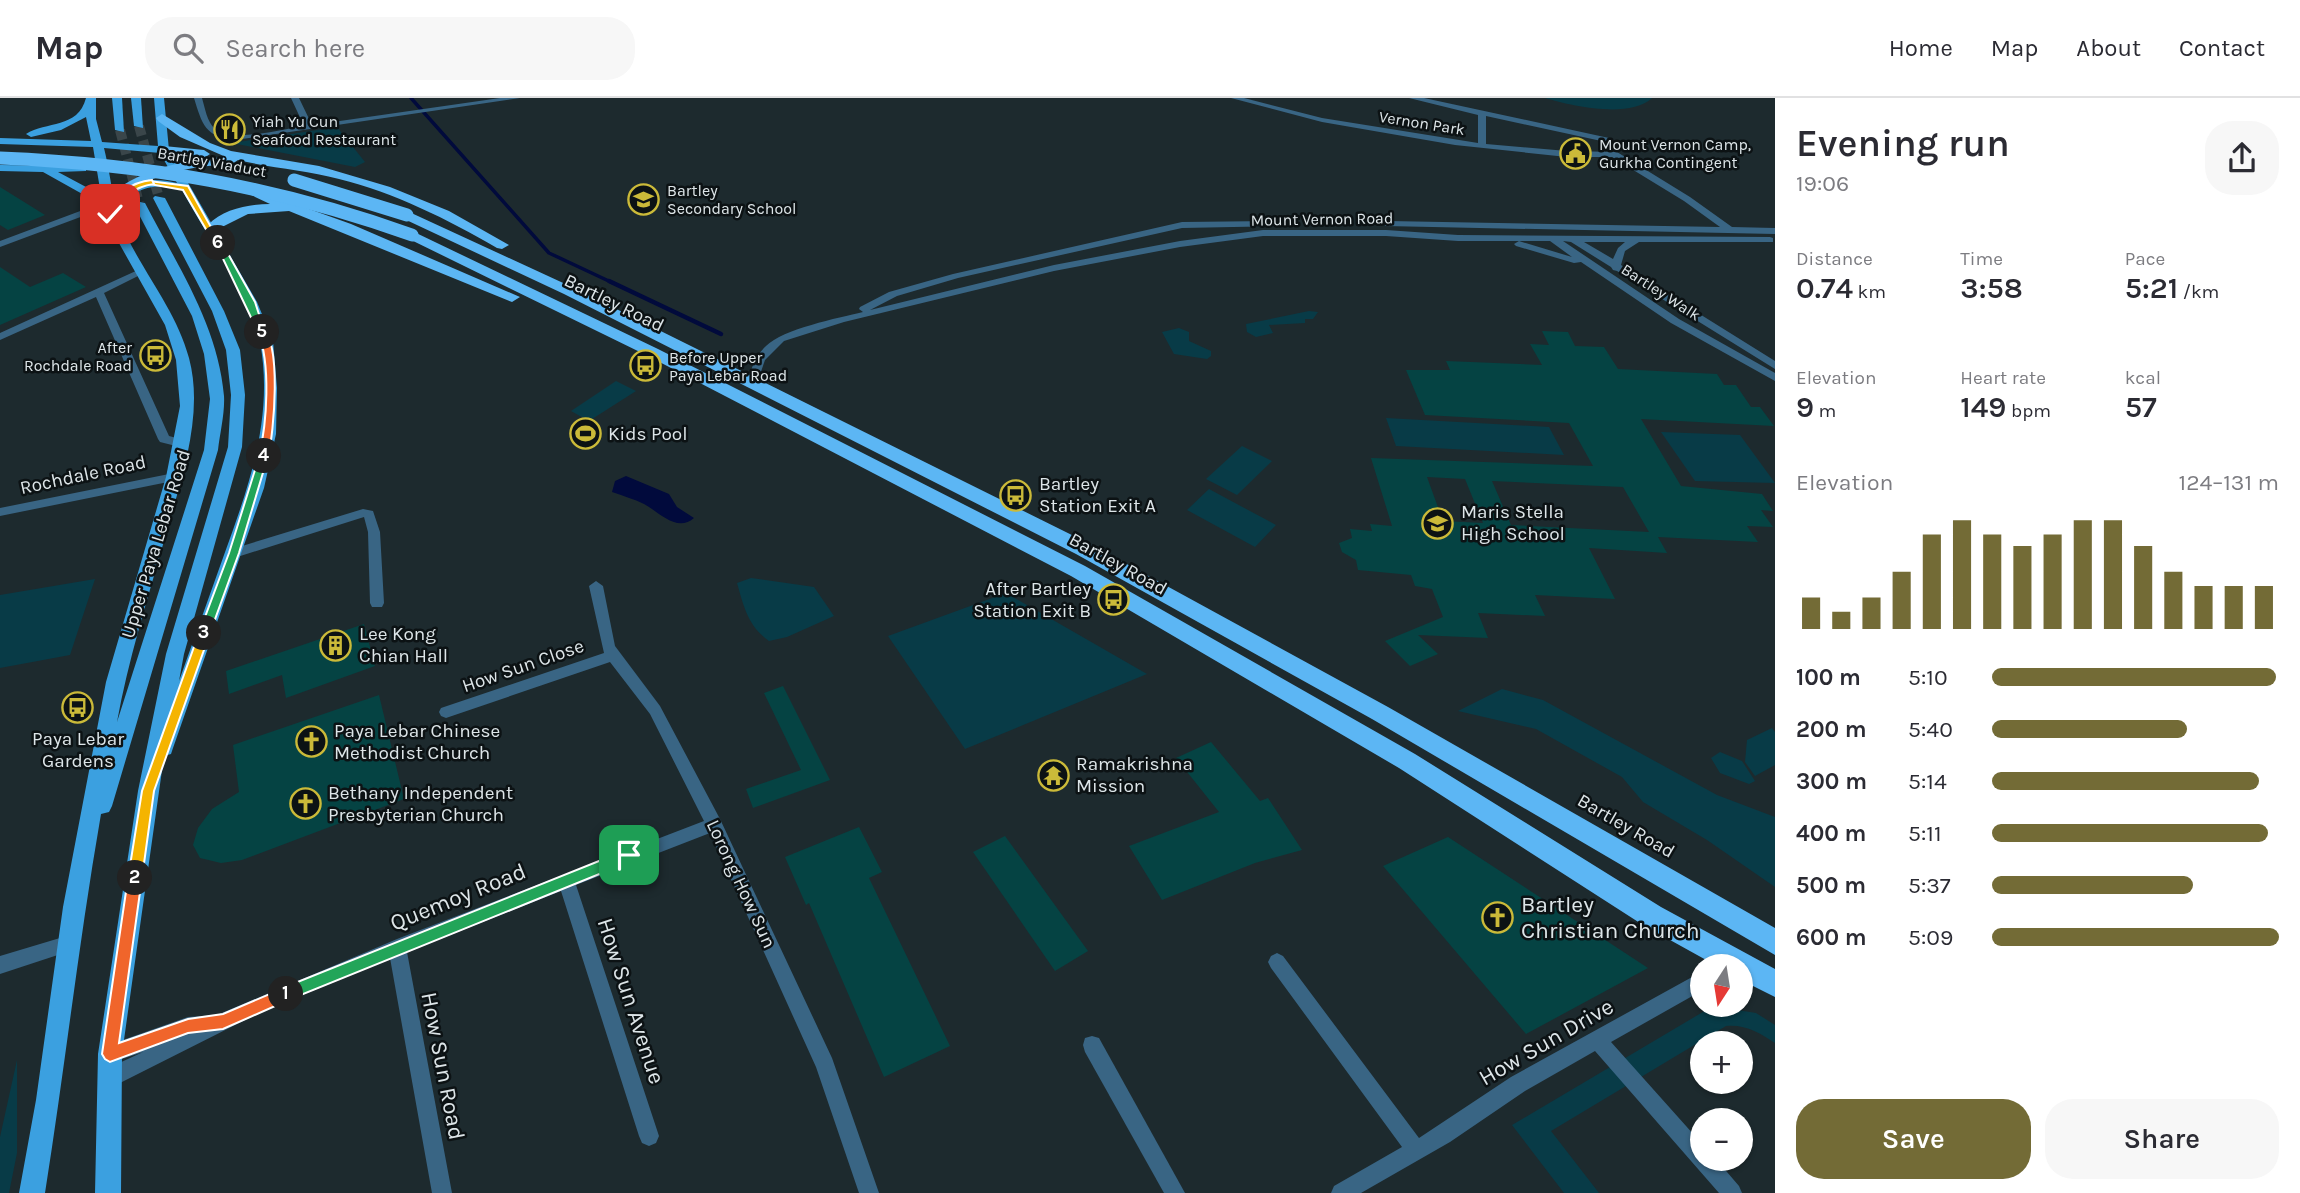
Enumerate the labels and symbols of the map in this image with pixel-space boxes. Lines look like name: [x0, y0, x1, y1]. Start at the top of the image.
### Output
street label: Vernon Park: [1378, 107, 1466, 139]
place label: Yiah Yu Cun Seafood Restaurant: [252, 112, 396, 149]
restaurant icon: Yiah Yu Cun Seafood Restaurant: [212, 113, 246, 147]
place label: Mount Vernon Camp, Gurkha Contingent: [1599, 135, 1751, 172]
public building icon: Mount Vernon Camp, Gurkha Contingent: [1559, 136, 1593, 170]
street label: Bartley Viaduct: [156, 143, 268, 181]
place label: Bartley Secondary School: [667, 181, 796, 218]
school or university icon: Bartley Secondary School: [627, 182, 661, 216]
pin: [80, 184, 140, 244]
street label: Mount Vernon Road: [1251, 208, 1393, 230]
pin: 6: [200, 226, 235, 260]
street label: Bartley Walk: [1618, 259, 1704, 325]
street label: Bartley Road: [560, 269, 668, 337]
pin: 5: [244, 314, 280, 350]
place label: After Rochdale Road: [24, 338, 132, 375]
bus stop icon: After Rochdale Road: [138, 339, 172, 373]
place label: Before Upper Paya Lebar Road: [669, 348, 787, 385]
bus stop icon: Before Upper Paya Lebar Road: [629, 349, 663, 383]
sports icon: Kids Pool: [568, 417, 602, 451]
place label: Kids Pool: [608, 423, 688, 445]
pin: 4: [246, 438, 282, 474]
street label: Upper Paya Lebar Road: [117, 447, 195, 641]
street label: Rochdale Road: [18, 451, 148, 499]
place label: Bartley Station Exit A: [1039, 473, 1156, 517]
bus stop icon: Bartley Station Exit A: [999, 478, 1033, 512]
place label: Maris Stella High School: [1461, 501, 1565, 545]
school or university icon: Maris Stella High School: [1421, 506, 1455, 540]
street label: Bartley Road: [1065, 528, 1171, 600]
place label: After Bartley Station Exit B: [973, 578, 1091, 622]
bus stop icon: After Bartley Station Exit B: [1097, 583, 1131, 617]
pin: 3: [186, 616, 222, 650]
place label: Lee Kong Chian Hall: [359, 623, 448, 667]
building icon: Lee Kong Chian Hall: [319, 628, 353, 662]
street label: How Sun Close: [459, 635, 587, 697]
bus stop icon: Paya Lebar Gardens: [61, 691, 95, 725]
place label: Paya Lebar Chinese Methodist Church: [334, 720, 500, 764]
church icon: Paya Lebar Chinese Methodist Church: [294, 725, 328, 759]
place label: Paya Lebar Gardens: [32, 728, 124, 772]
place label: Ramakrishna Mission: [1076, 753, 1193, 797]
temple icon: Ramakrishna Mission: [1036, 758, 1070, 792]
place label: Bethany Independent Presbyterian Church: [328, 782, 513, 826]
church icon: Bethany Independent Presbyterian Church: [288, 787, 322, 821]
street label: Bartley Road: [1574, 789, 1678, 863]
street label: Lorong How Sun: [702, 816, 780, 952]
pin: [599, 825, 659, 885]
street label: Quemoy Road: [386, 858, 530, 936]
pin: 2: [118, 860, 152, 896]
place label: Bartley Christian Church: [1521, 891, 1700, 944]
church icon: Bartley Christian Church: [1481, 900, 1515, 934]
street label: How Sun Avenue: [591, 915, 671, 1087]
north arrow: [1690, 954, 1754, 1017]
pin: 1: [268, 976, 304, 1012]
street label: How Sun Road: [415, 990, 471, 1142]
street label: How Sun Drive: [1474, 993, 1618, 1091]

